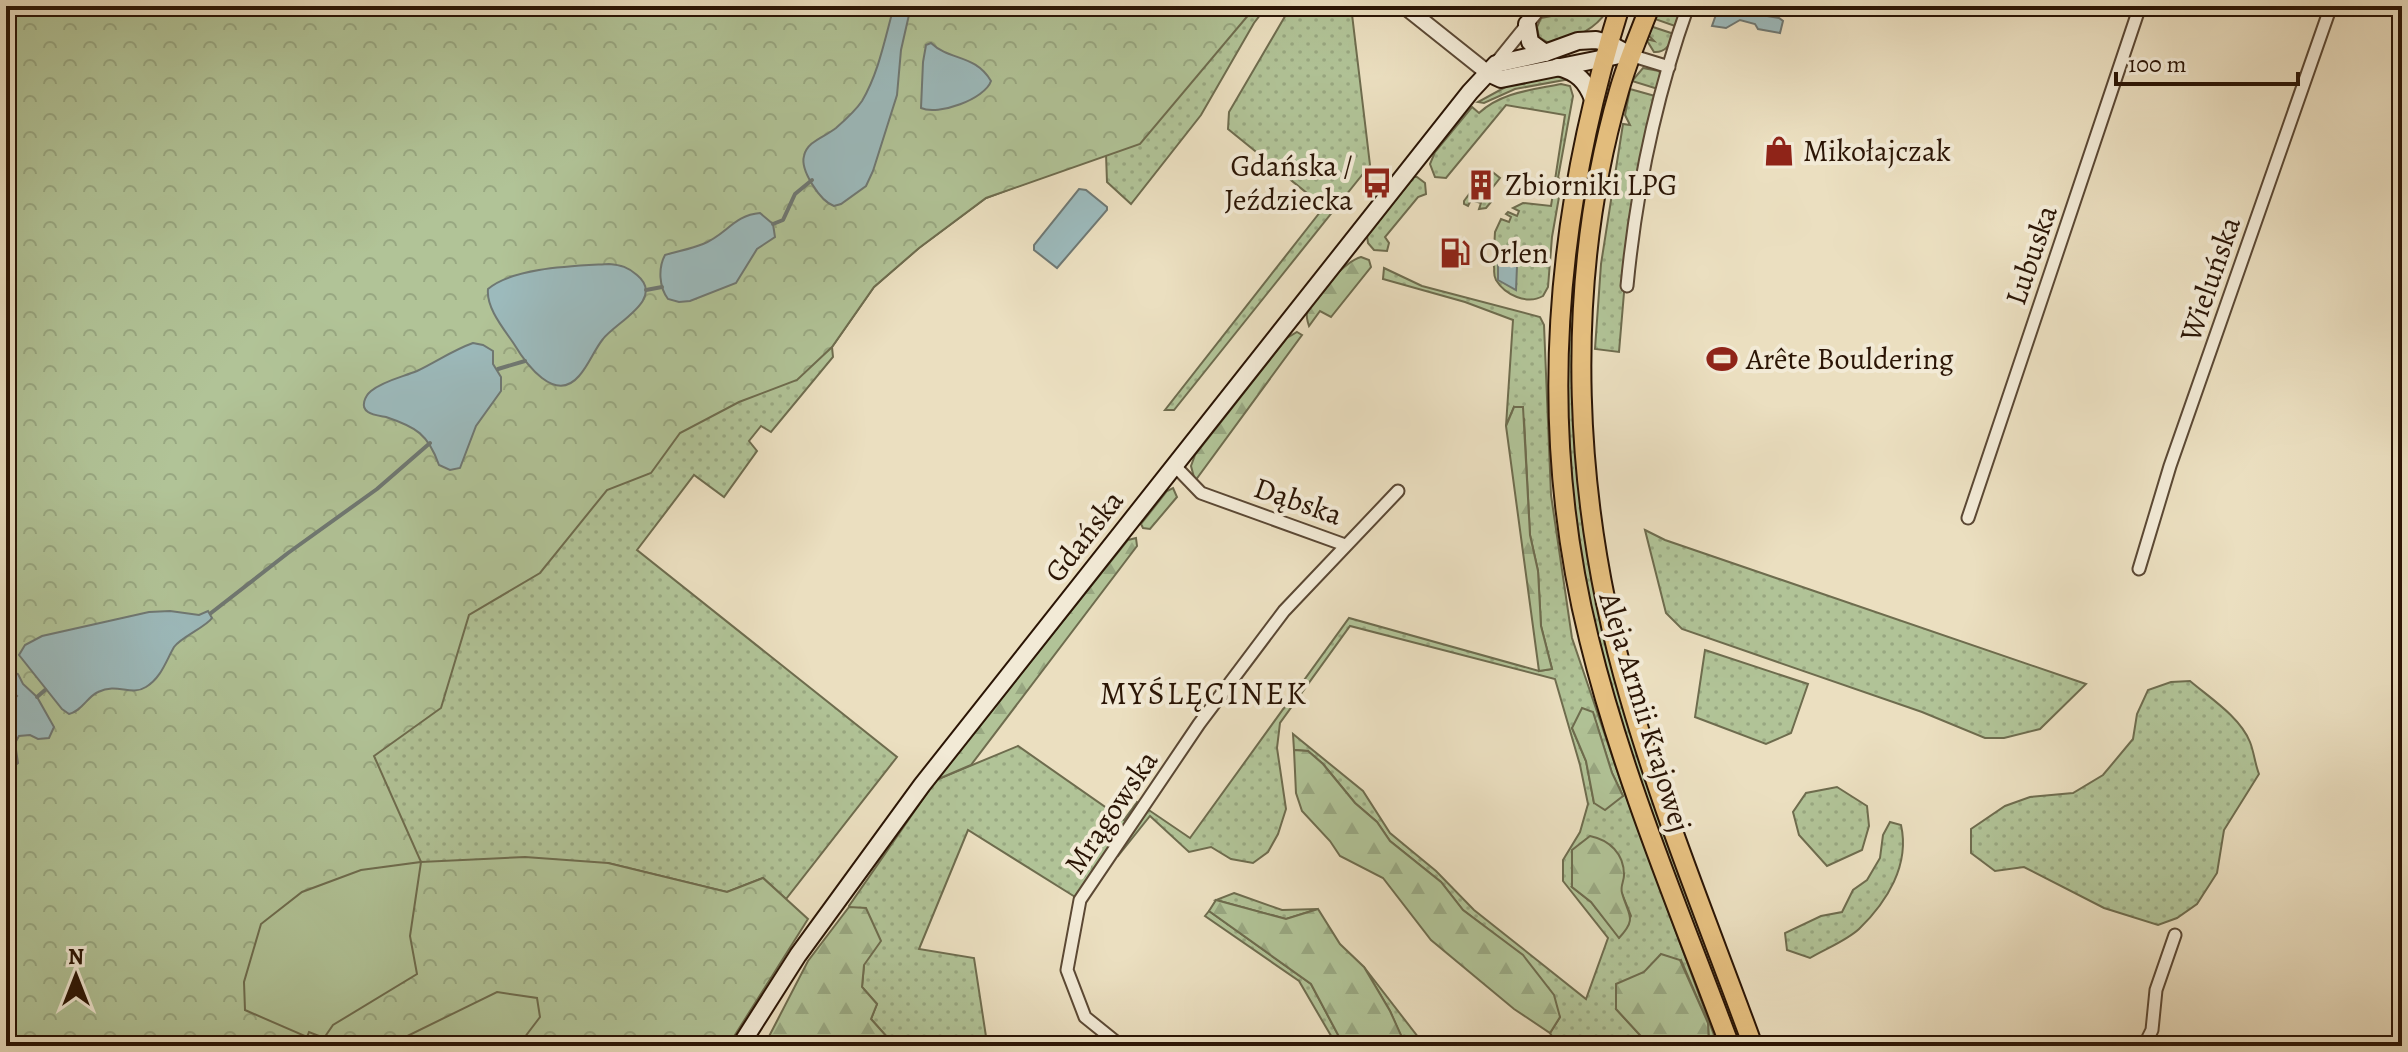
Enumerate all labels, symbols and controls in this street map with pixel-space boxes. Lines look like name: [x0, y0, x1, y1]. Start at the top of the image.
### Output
scale bar: [2116, 36, 2298, 86]
text: 100 m: [2128, 48, 2187, 80]
place label: Mikołajczak: [1803, 131, 1951, 171]
shop icon: Mikołajczak: [1762, 134, 1796, 168]
place label: Gdańska / Jeździecka: [1224, 146, 1353, 220]
place label: Zbiorniki LPG: [1505, 165, 1678, 205]
bus stop icon: Gdańska / Jeździecka: [1360, 166, 1394, 200]
building icon: Zbiorniki LPG: [1464, 168, 1498, 202]
street label: Lubuska: [1995, 200, 2067, 310]
street label: Wieluńska: [2170, 211, 2250, 348]
place label: Orlen: [1479, 233, 1548, 273]
fuel station icon: Orlen: [1438, 236, 1472, 270]
place label: Arête Bouldering: [1745, 339, 1954, 379]
sports icon: Arête Bouldering: [1705, 342, 1739, 376]
street label: Dąbska: [1249, 467, 1347, 535]
street label: Gdańska: [1035, 482, 1133, 590]
street label: Aleja Armii Krajowej: [1589, 586, 1701, 837]
district label: MYŚLĘCINEK: [1100, 671, 1308, 715]
street label: Mrągowska: [1055, 742, 1167, 882]
north arrow: [36, 936, 116, 1016]
text: N: [68, 942, 84, 972]

